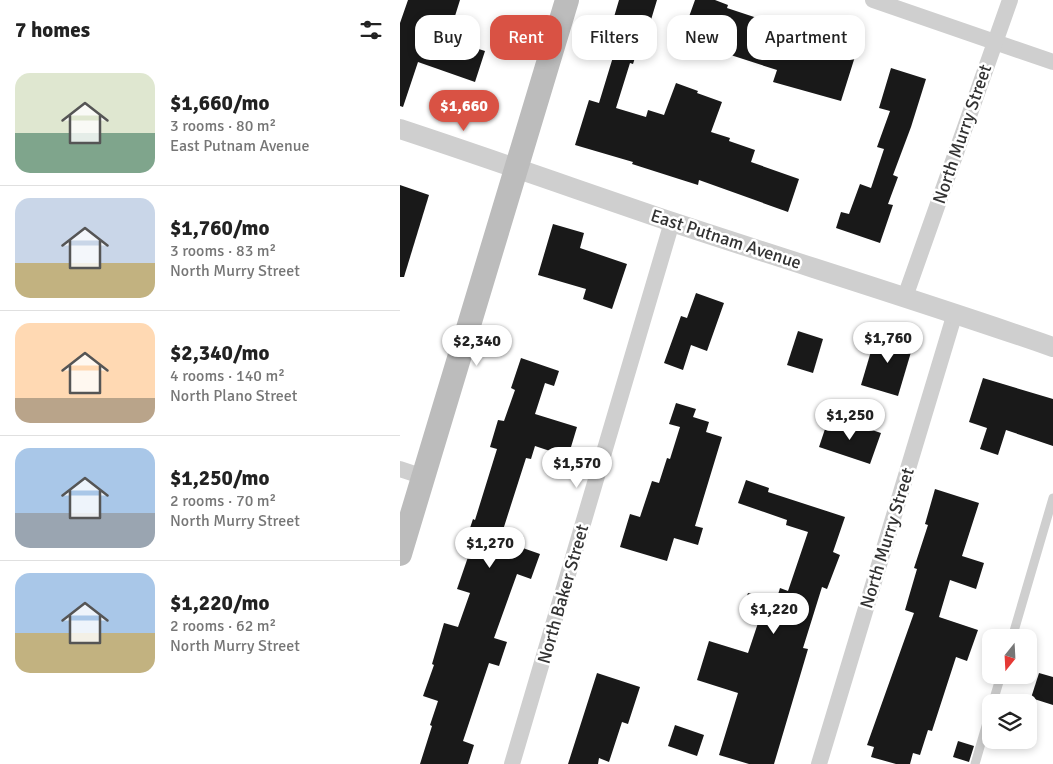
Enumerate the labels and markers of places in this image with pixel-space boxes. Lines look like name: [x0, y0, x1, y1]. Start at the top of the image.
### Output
pin: $1,660: [423, 90, 505, 132]
pin: $1,760: [847, 322, 929, 364]
pin: $2,340: [436, 324, 518, 367]
pin: $1,250: [809, 398, 891, 441]
pin: $1,570: [536, 446, 618, 489]
pin: $1,270: [449, 526, 531, 569]
pin: $1,220: [733, 592, 815, 635]

